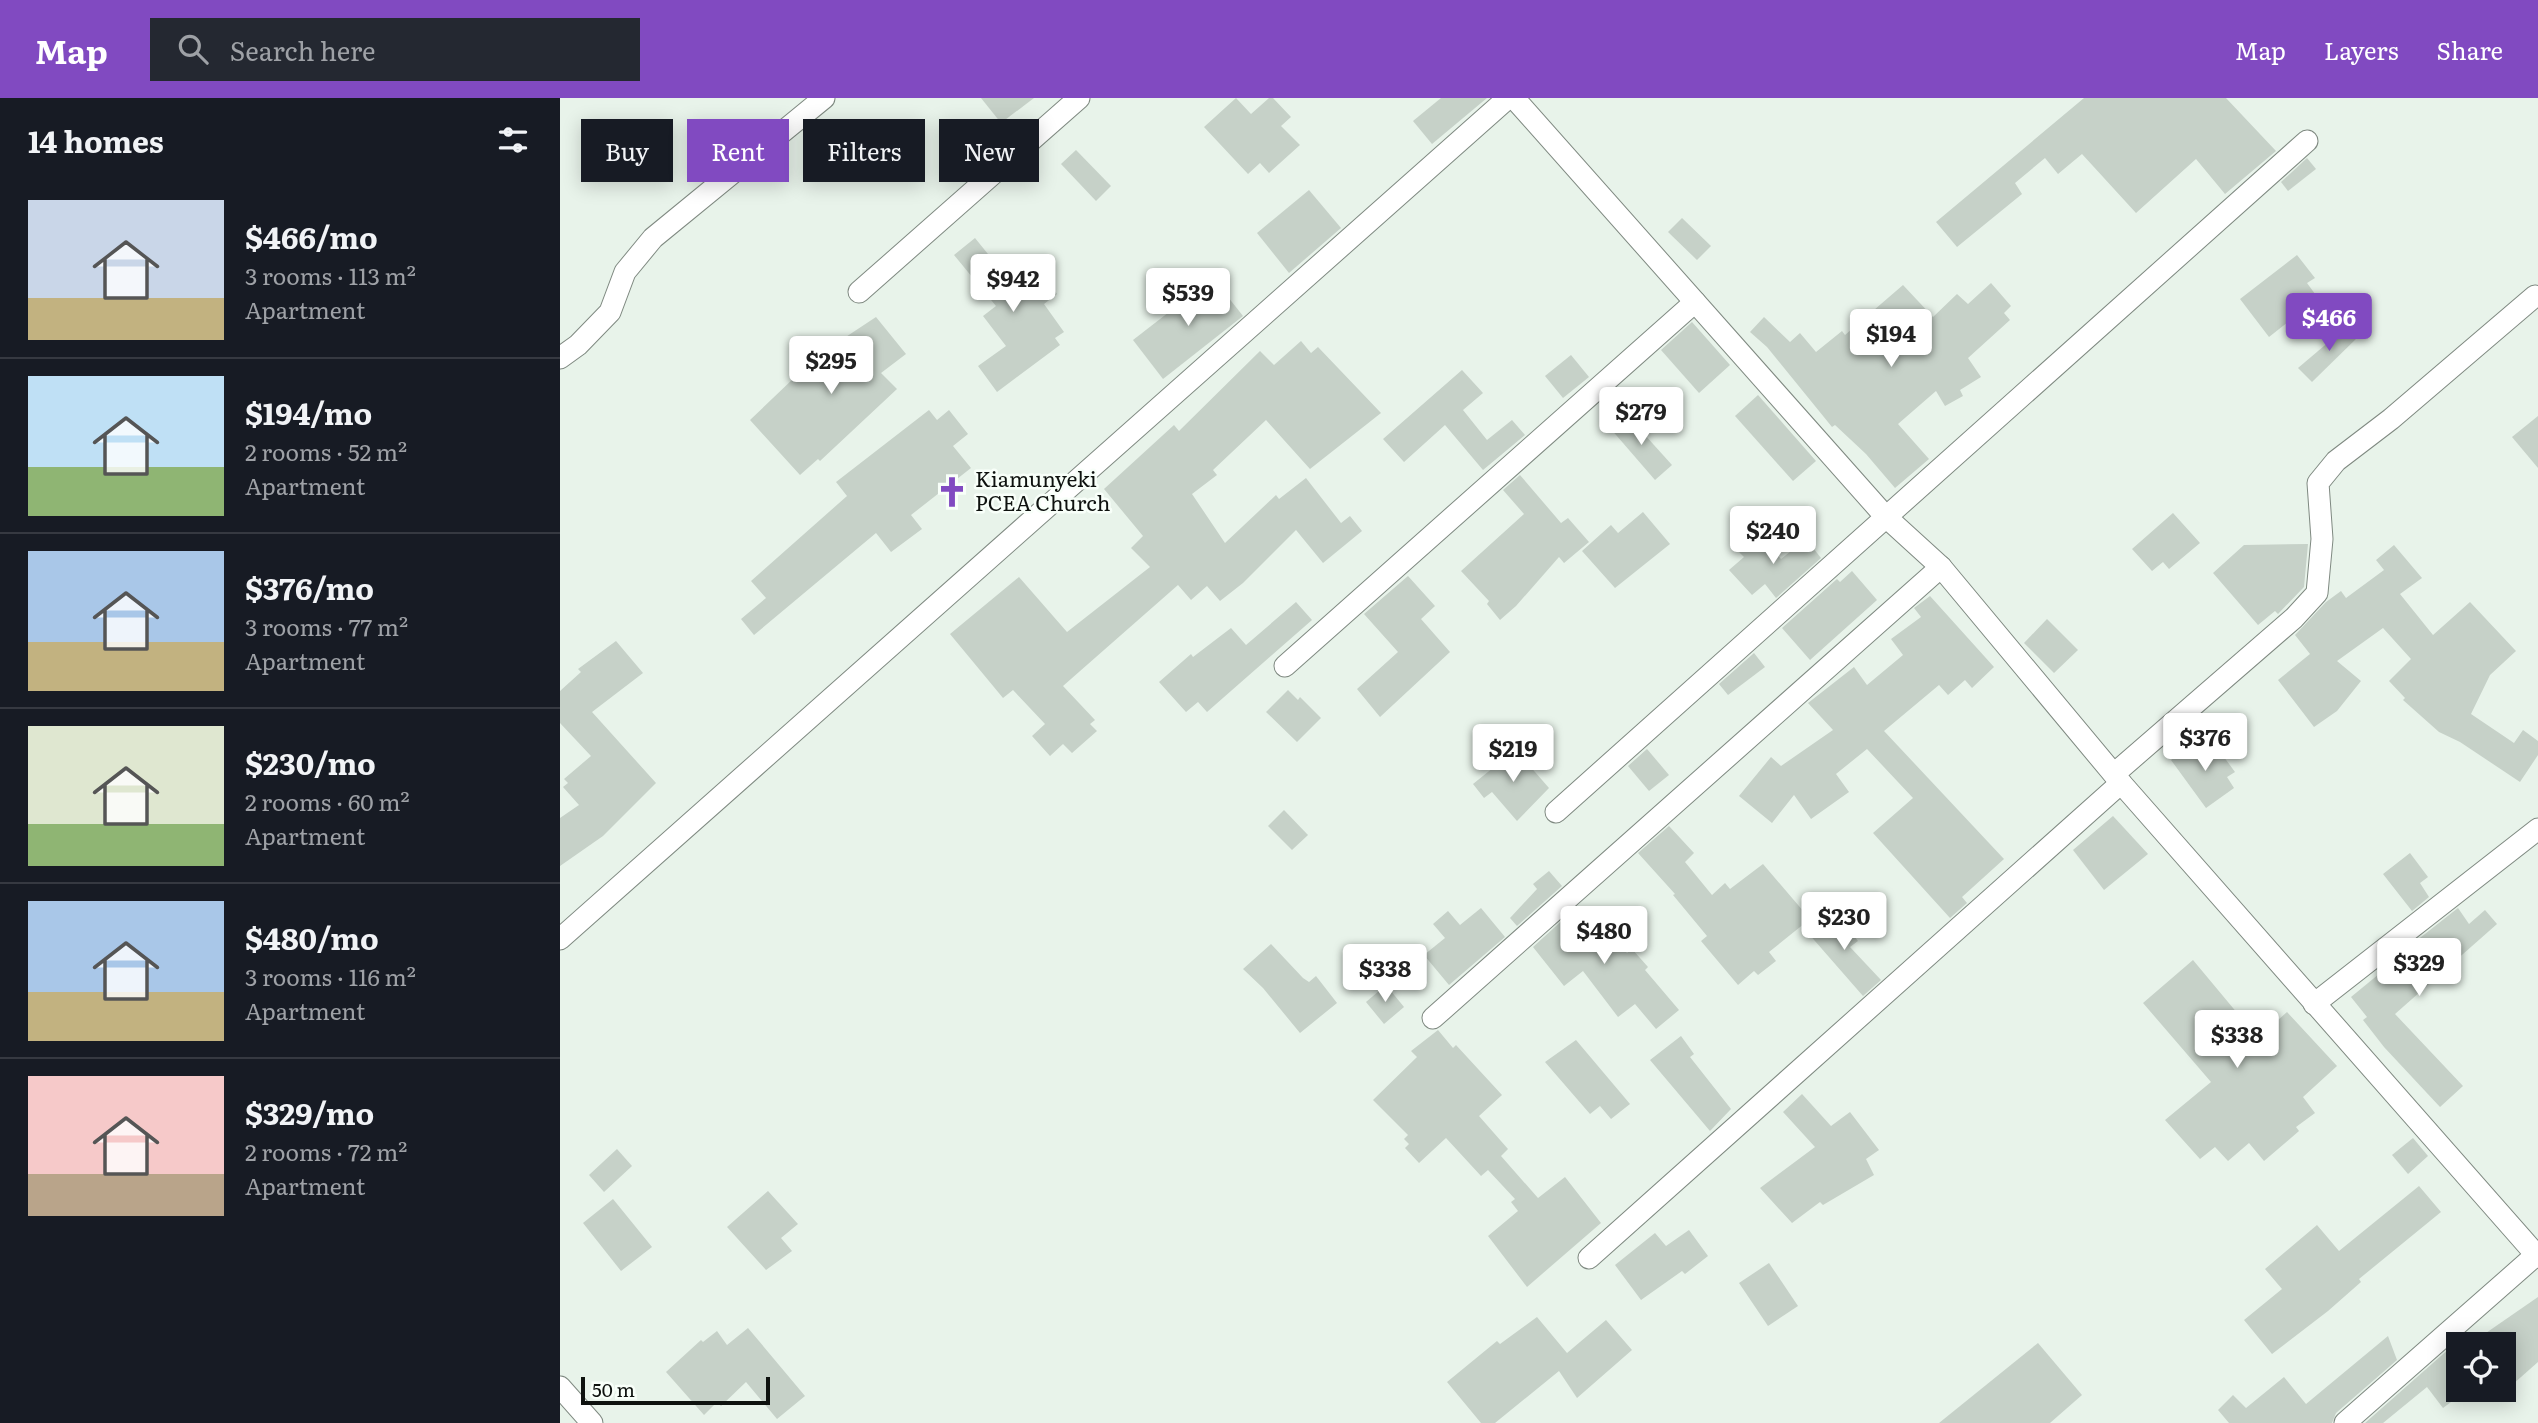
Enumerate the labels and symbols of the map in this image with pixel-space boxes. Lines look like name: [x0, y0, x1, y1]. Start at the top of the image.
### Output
pin: $942: [972, 254, 1054, 314]
pin: $539: [1147, 268, 1229, 328]
pin: $466: [2288, 294, 2370, 353]
pin: $194: [1850, 310, 1932, 369]
pin: $295: [790, 336, 872, 396]
pin: $279: [1600, 388, 1682, 447]
place label: Kiamunyeki PCEA Church: [975, 462, 1111, 517]
church icon: Kiamunyeki PCEA Church: [935, 475, 969, 509]
pin: $240: [1732, 506, 1814, 566]
pin: $376: [2164, 714, 2246, 773]
pin: $219: [1472, 724, 1554, 784]
pin: $230: [1803, 892, 1885, 952]
pin: $480: [1563, 906, 1645, 966]
pin: $329: [2378, 939, 2460, 998]
pin: $338: [1344, 944, 1426, 1004]
pin: $338: [2196, 1010, 2278, 1070]
scale bar: [581, 1374, 770, 1406]

